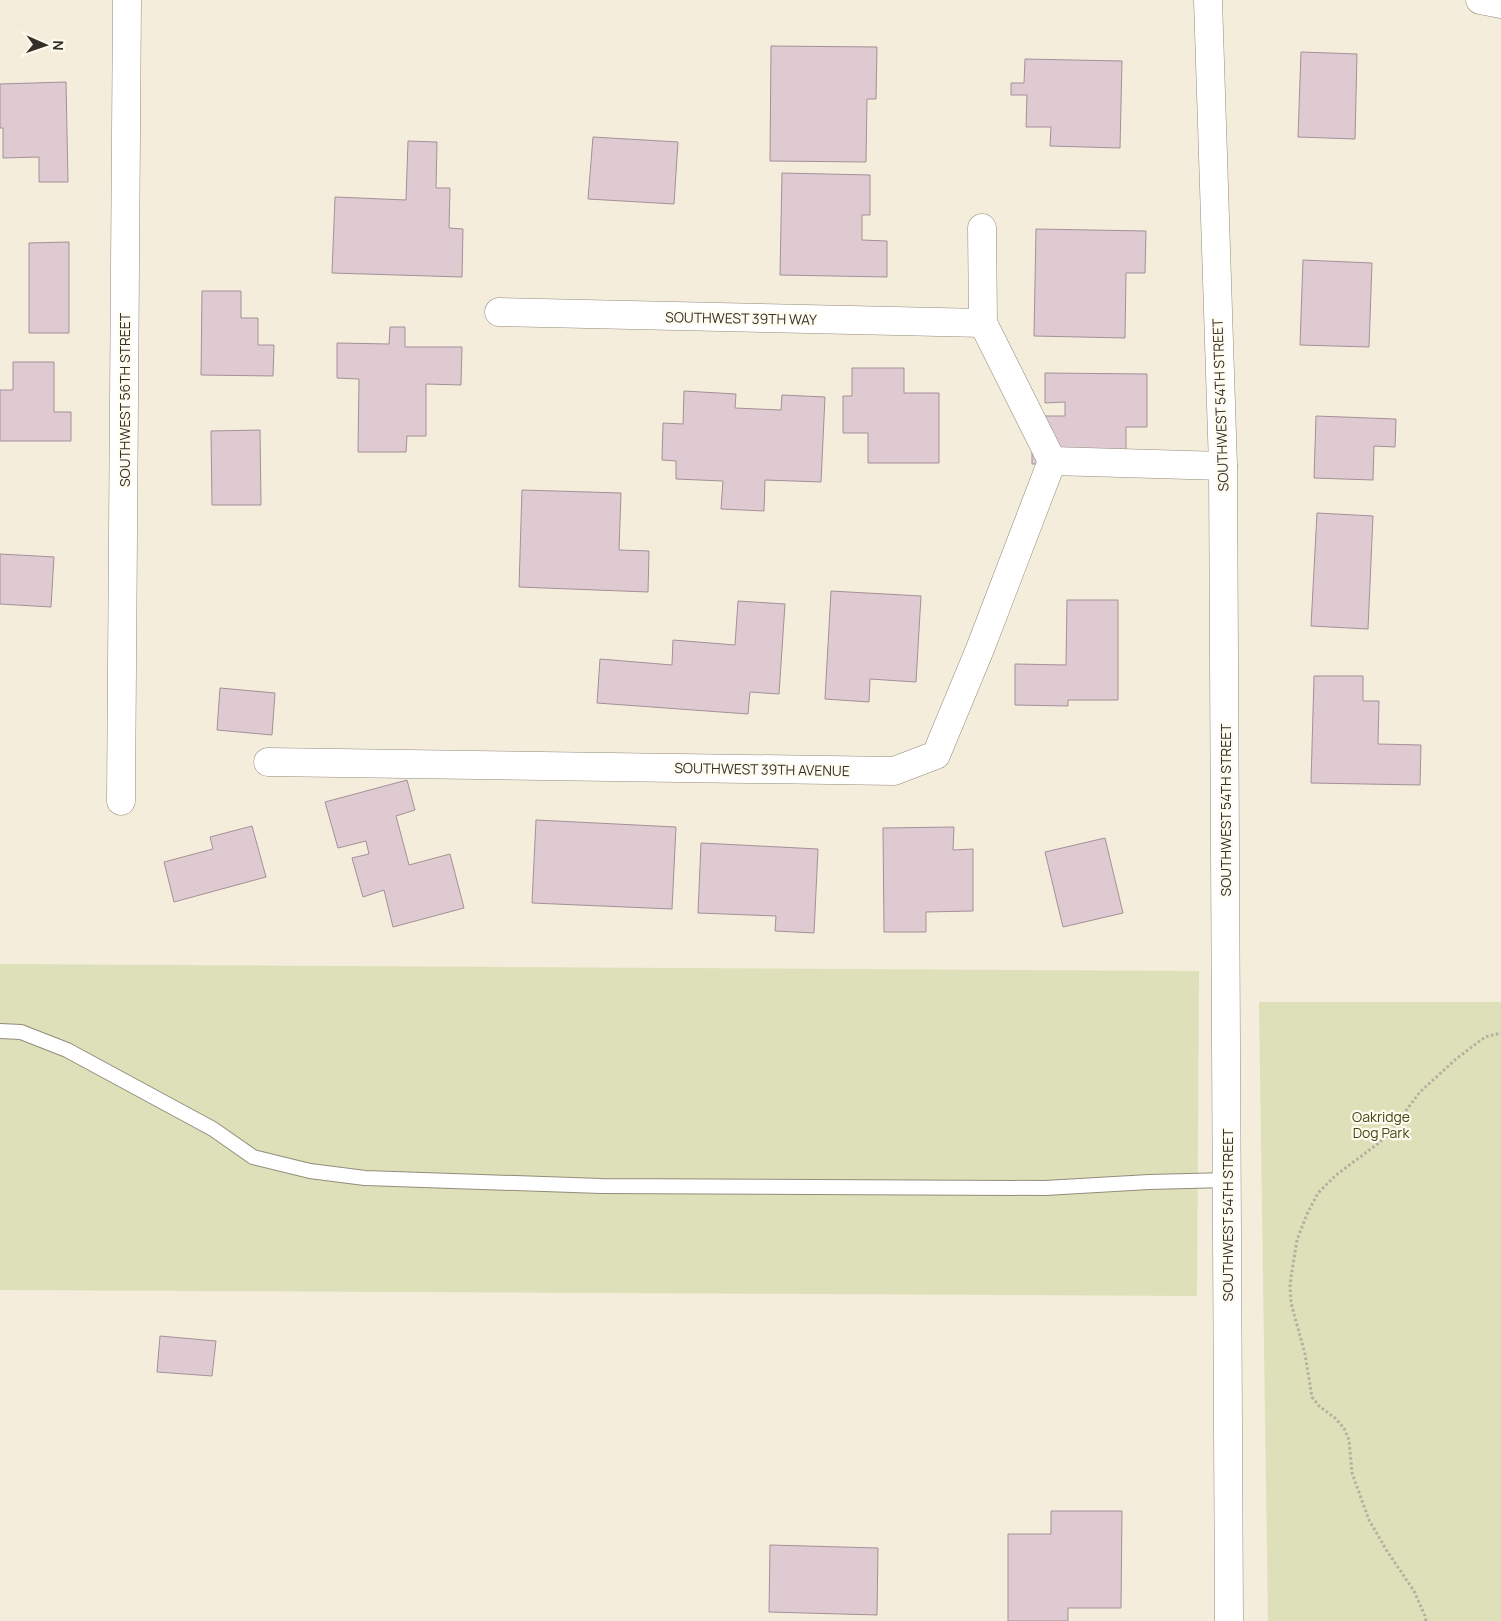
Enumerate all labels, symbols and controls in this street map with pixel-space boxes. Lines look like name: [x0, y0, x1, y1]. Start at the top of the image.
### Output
north arrow: [20, 20, 70, 70]
text: N: [49, 40, 68, 51]
street label: SOUTHWEST 39TH WAY: [665, 307, 817, 329]
street label: SOUTHWEST 56TH STREET: [115, 312, 134, 487]
street label: SOUTHWEST 54TH STREET: [1207, 318, 1233, 492]
street label: SOUTHWEST 54TH STREET: [1216, 723, 1235, 896]
street label: SOUTHWEST 39TH AVENUE: [674, 758, 850, 780]
park label: Oakridge Dog Park: [1352, 1107, 1410, 1142]
street label: SOUTHWEST 54TH STREET: [1218, 1128, 1237, 1301]

